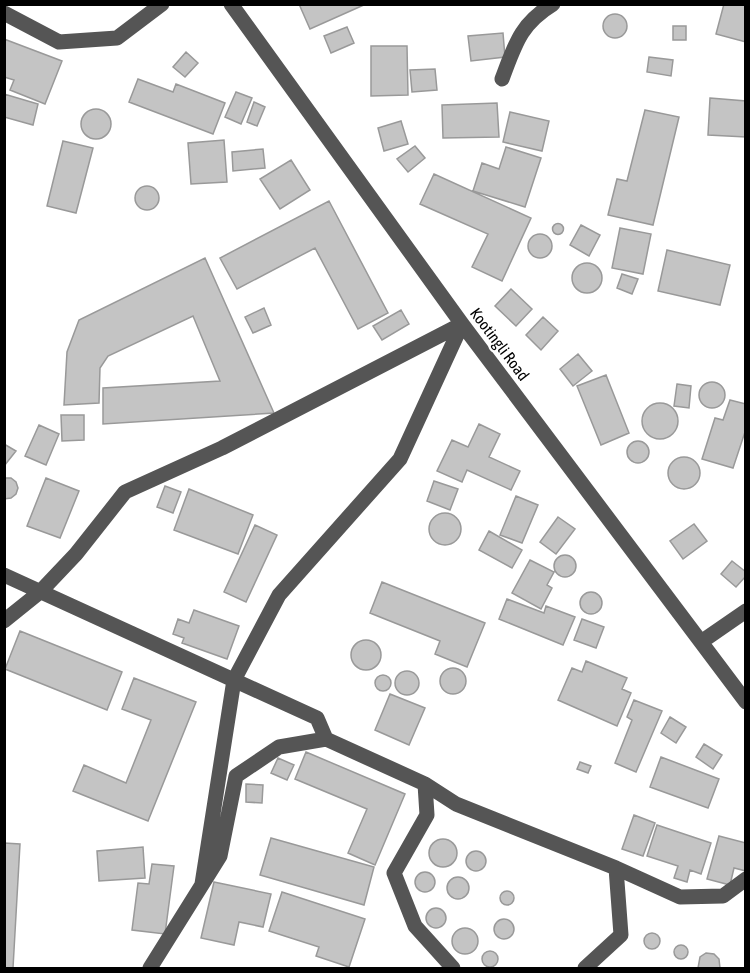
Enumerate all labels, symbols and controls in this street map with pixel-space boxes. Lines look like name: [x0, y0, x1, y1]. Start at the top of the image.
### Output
street label: Kootingli Road: [466, 304, 533, 384]

